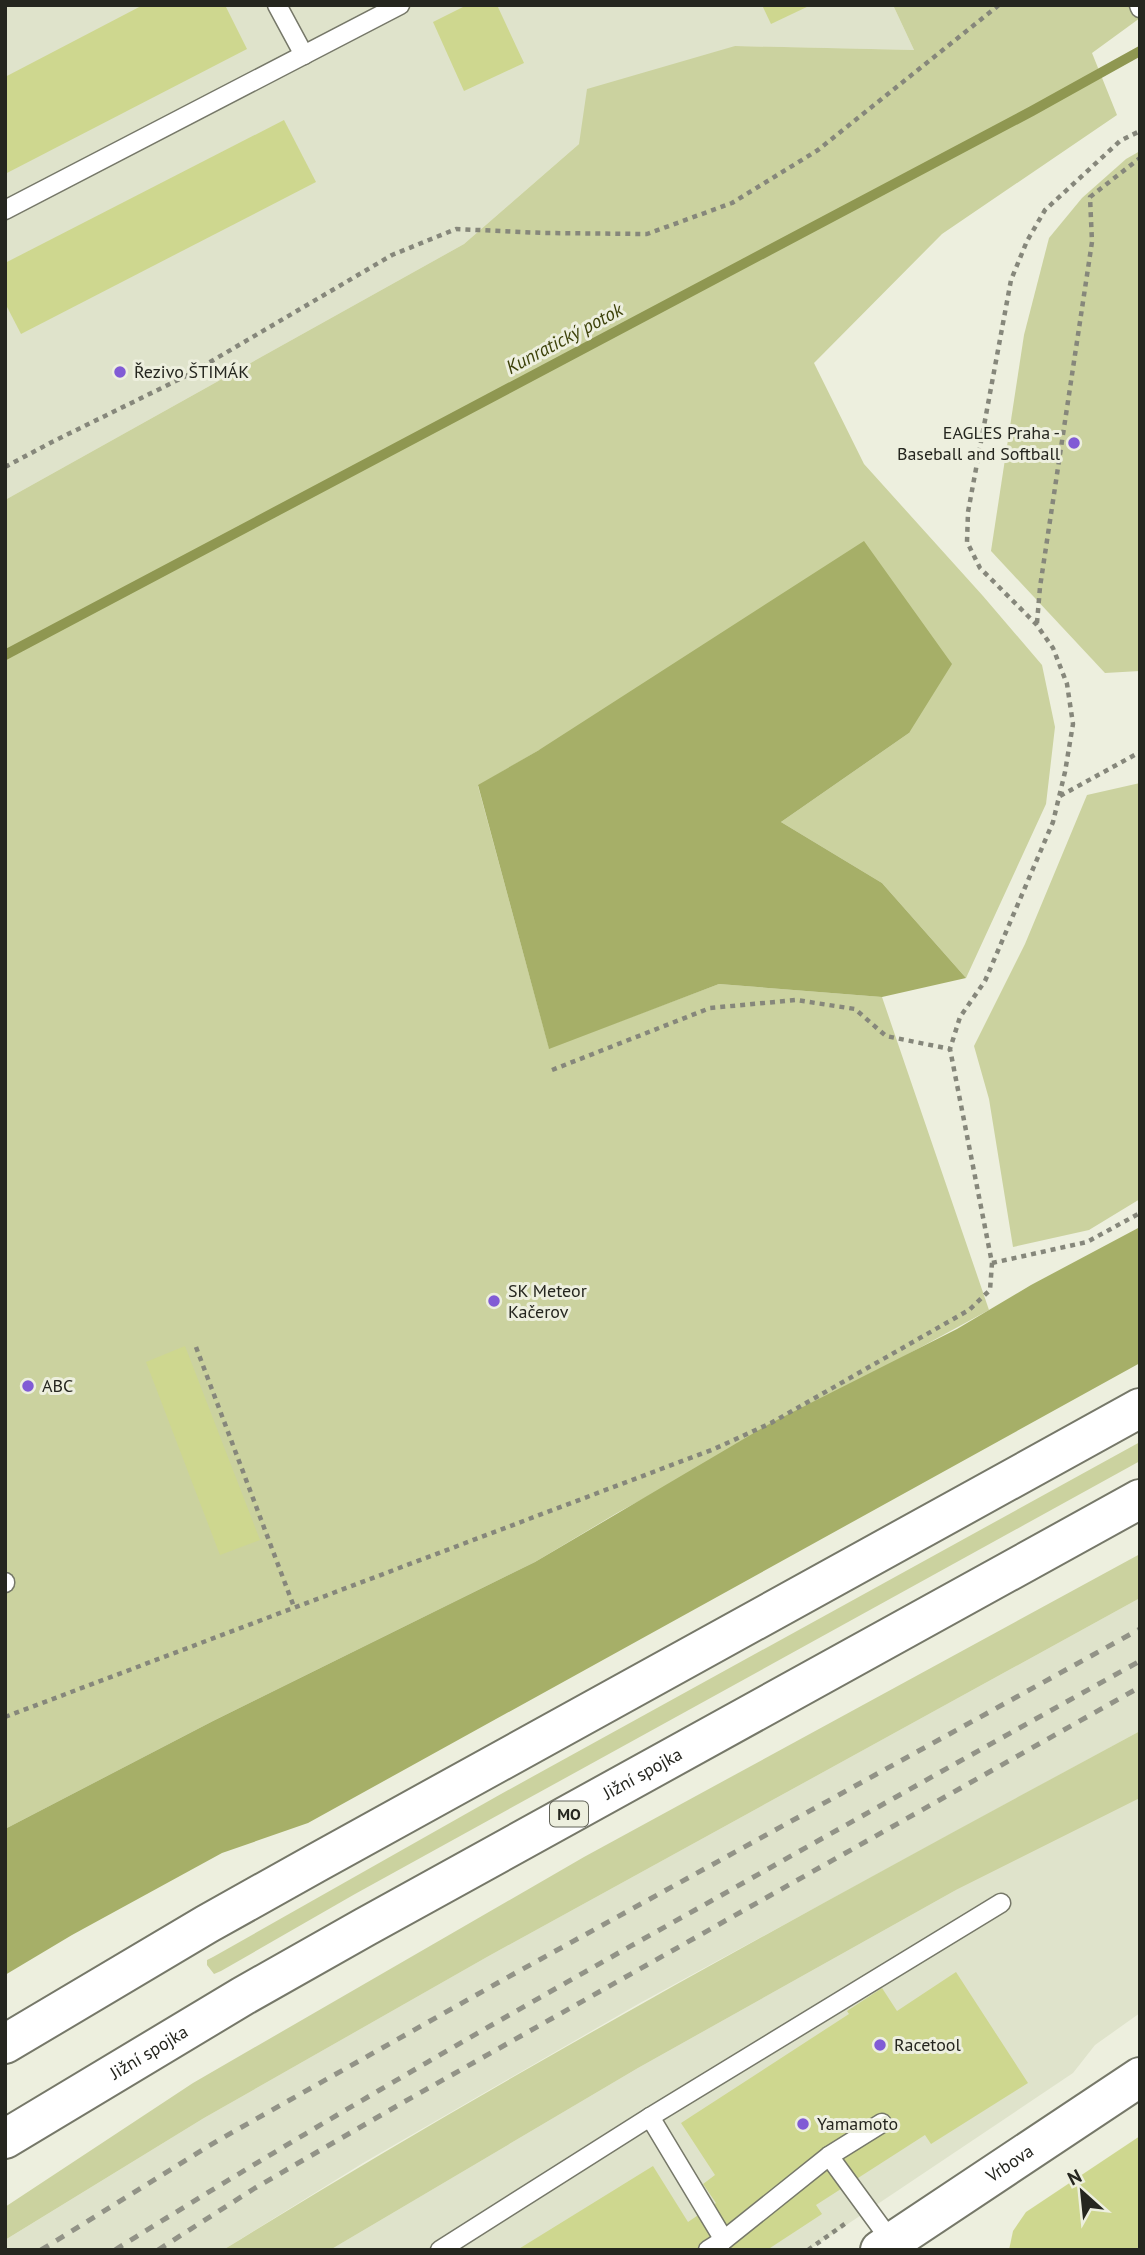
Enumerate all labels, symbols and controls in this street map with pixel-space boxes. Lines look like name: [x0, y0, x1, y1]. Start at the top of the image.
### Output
water label: Kunratický potok: [501, 296, 628, 379]
place label: Řezivo ŠTIMÁK: [134, 360, 249, 383]
marker: Řezivo ŠTIMÁK: [112, 364, 128, 380]
place label: EAGLES Praha - Baseball and Softball: [897, 421, 1061, 465]
marker: EAGLES Praha - Baseball and Softball: [1066, 435, 1082, 451]
place label: SK Meteor Kačerov: [508, 1279, 587, 1323]
marker: SK Meteor Kačerov: [486, 1293, 502, 1309]
place label: ABC: [42, 1374, 73, 1397]
marker: ABC: [20, 1378, 36, 1394]
street label: Jižní spojka: [598, 1742, 686, 1805]
road number: MO: [550, 1802, 588, 1826]
street label: Jižní spojka: [105, 2020, 192, 2085]
place label: Racetool: [894, 2033, 962, 2056]
marker: Racetool: [872, 2037, 888, 2053]
place label: Yamamoto: [817, 2112, 898, 2135]
marker: Yamamoto: [795, 2116, 811, 2132]
street label: Vrbova: [981, 2139, 1038, 2188]
north arrow: [1047, 2157, 1117, 2227]
text: N: [1063, 2163, 1085, 2190]

